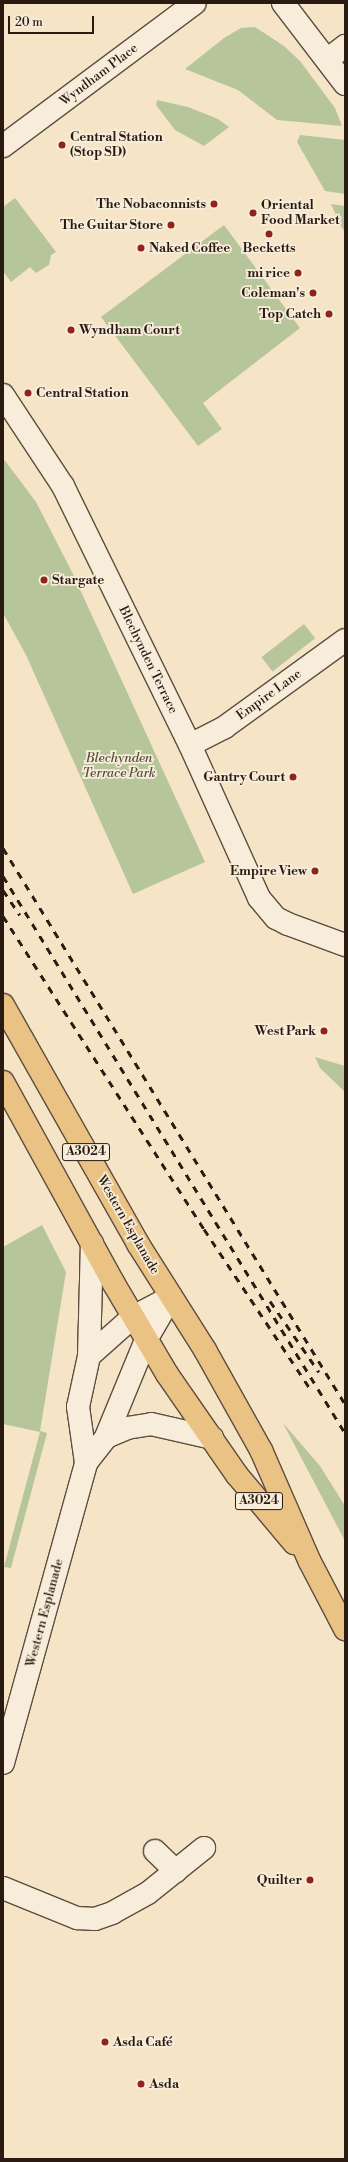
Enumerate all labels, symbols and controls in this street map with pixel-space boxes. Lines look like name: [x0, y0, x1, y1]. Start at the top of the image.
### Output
scale bar: [10, 8, 96, 34]
text: 20 m: [15, 15, 43, 30]
street label: Wyndham Place: [57, 41, 141, 109]
place label: Central Station (Stop SD): [70, 130, 163, 161]
marker: Central Station (Stop SD): [57, 140, 67, 150]
place label: The Nobaconnists: [96, 196, 206, 212]
place label: Oriental Food Market: [261, 198, 339, 229]
marker: The Nobaconnists: [209, 199, 219, 209]
marker: Oriental Food Market: [248, 208, 258, 218]
place label: The Guitar Store: [60, 217, 163, 233]
marker: The Guitar Store: [166, 220, 176, 230]
marker: Becketts: [264, 229, 274, 239]
place label: Naked Coffee: [149, 240, 230, 256]
place label: Becketts: [243, 240, 295, 256]
marker: Naked Coffee: [136, 243, 146, 253]
place label: mi rice: [247, 265, 290, 281]
marker: mi rice: [293, 268, 303, 278]
place label: Coleman's: [241, 285, 305, 301]
marker: Coleman's: [308, 288, 318, 298]
place label: Top Catch: [259, 306, 321, 322]
marker: Top Catch: [324, 309, 334, 319]
place label: Wyndham Court: [79, 322, 180, 338]
marker: Wyndham Court: [66, 325, 76, 335]
place label: Central Station: [36, 385, 129, 401]
marker: Central Station: [23, 388, 33, 398]
place label: Stargate: [52, 572, 104, 588]
marker: Stargate: [39, 575, 49, 585]
street label: Blechynden Terrace: [115, 604, 181, 716]
street label: Empire Lane: [234, 666, 304, 724]
park label: Blechynden Terrace Park: [82, 751, 156, 782]
place label: Gantry Court: [203, 769, 285, 785]
marker: Gantry Court: [288, 772, 298, 782]
place label: Empire View: [230, 863, 307, 879]
marker: Empire View: [310, 866, 320, 876]
place label: West Park: [255, 1023, 316, 1039]
marker: West Park: [319, 1026, 329, 1036]
road number: A3024: [61, 1142, 111, 1162]
street label: Western Esplanade: [93, 1173, 163, 1277]
road number: A3024: [234, 1491, 284, 1511]
street label: Western Esplanade: [23, 1557, 67, 1669]
place label: Quilter: [257, 1872, 302, 1888]
marker: Quilter: [305, 1875, 315, 1885]
place label: Asda Café: [113, 2034, 173, 2050]
marker: Asda Café: [100, 2037, 110, 2047]
place label: Asda: [149, 2076, 179, 2092]
marker: Asda: [136, 2079, 146, 2089]

